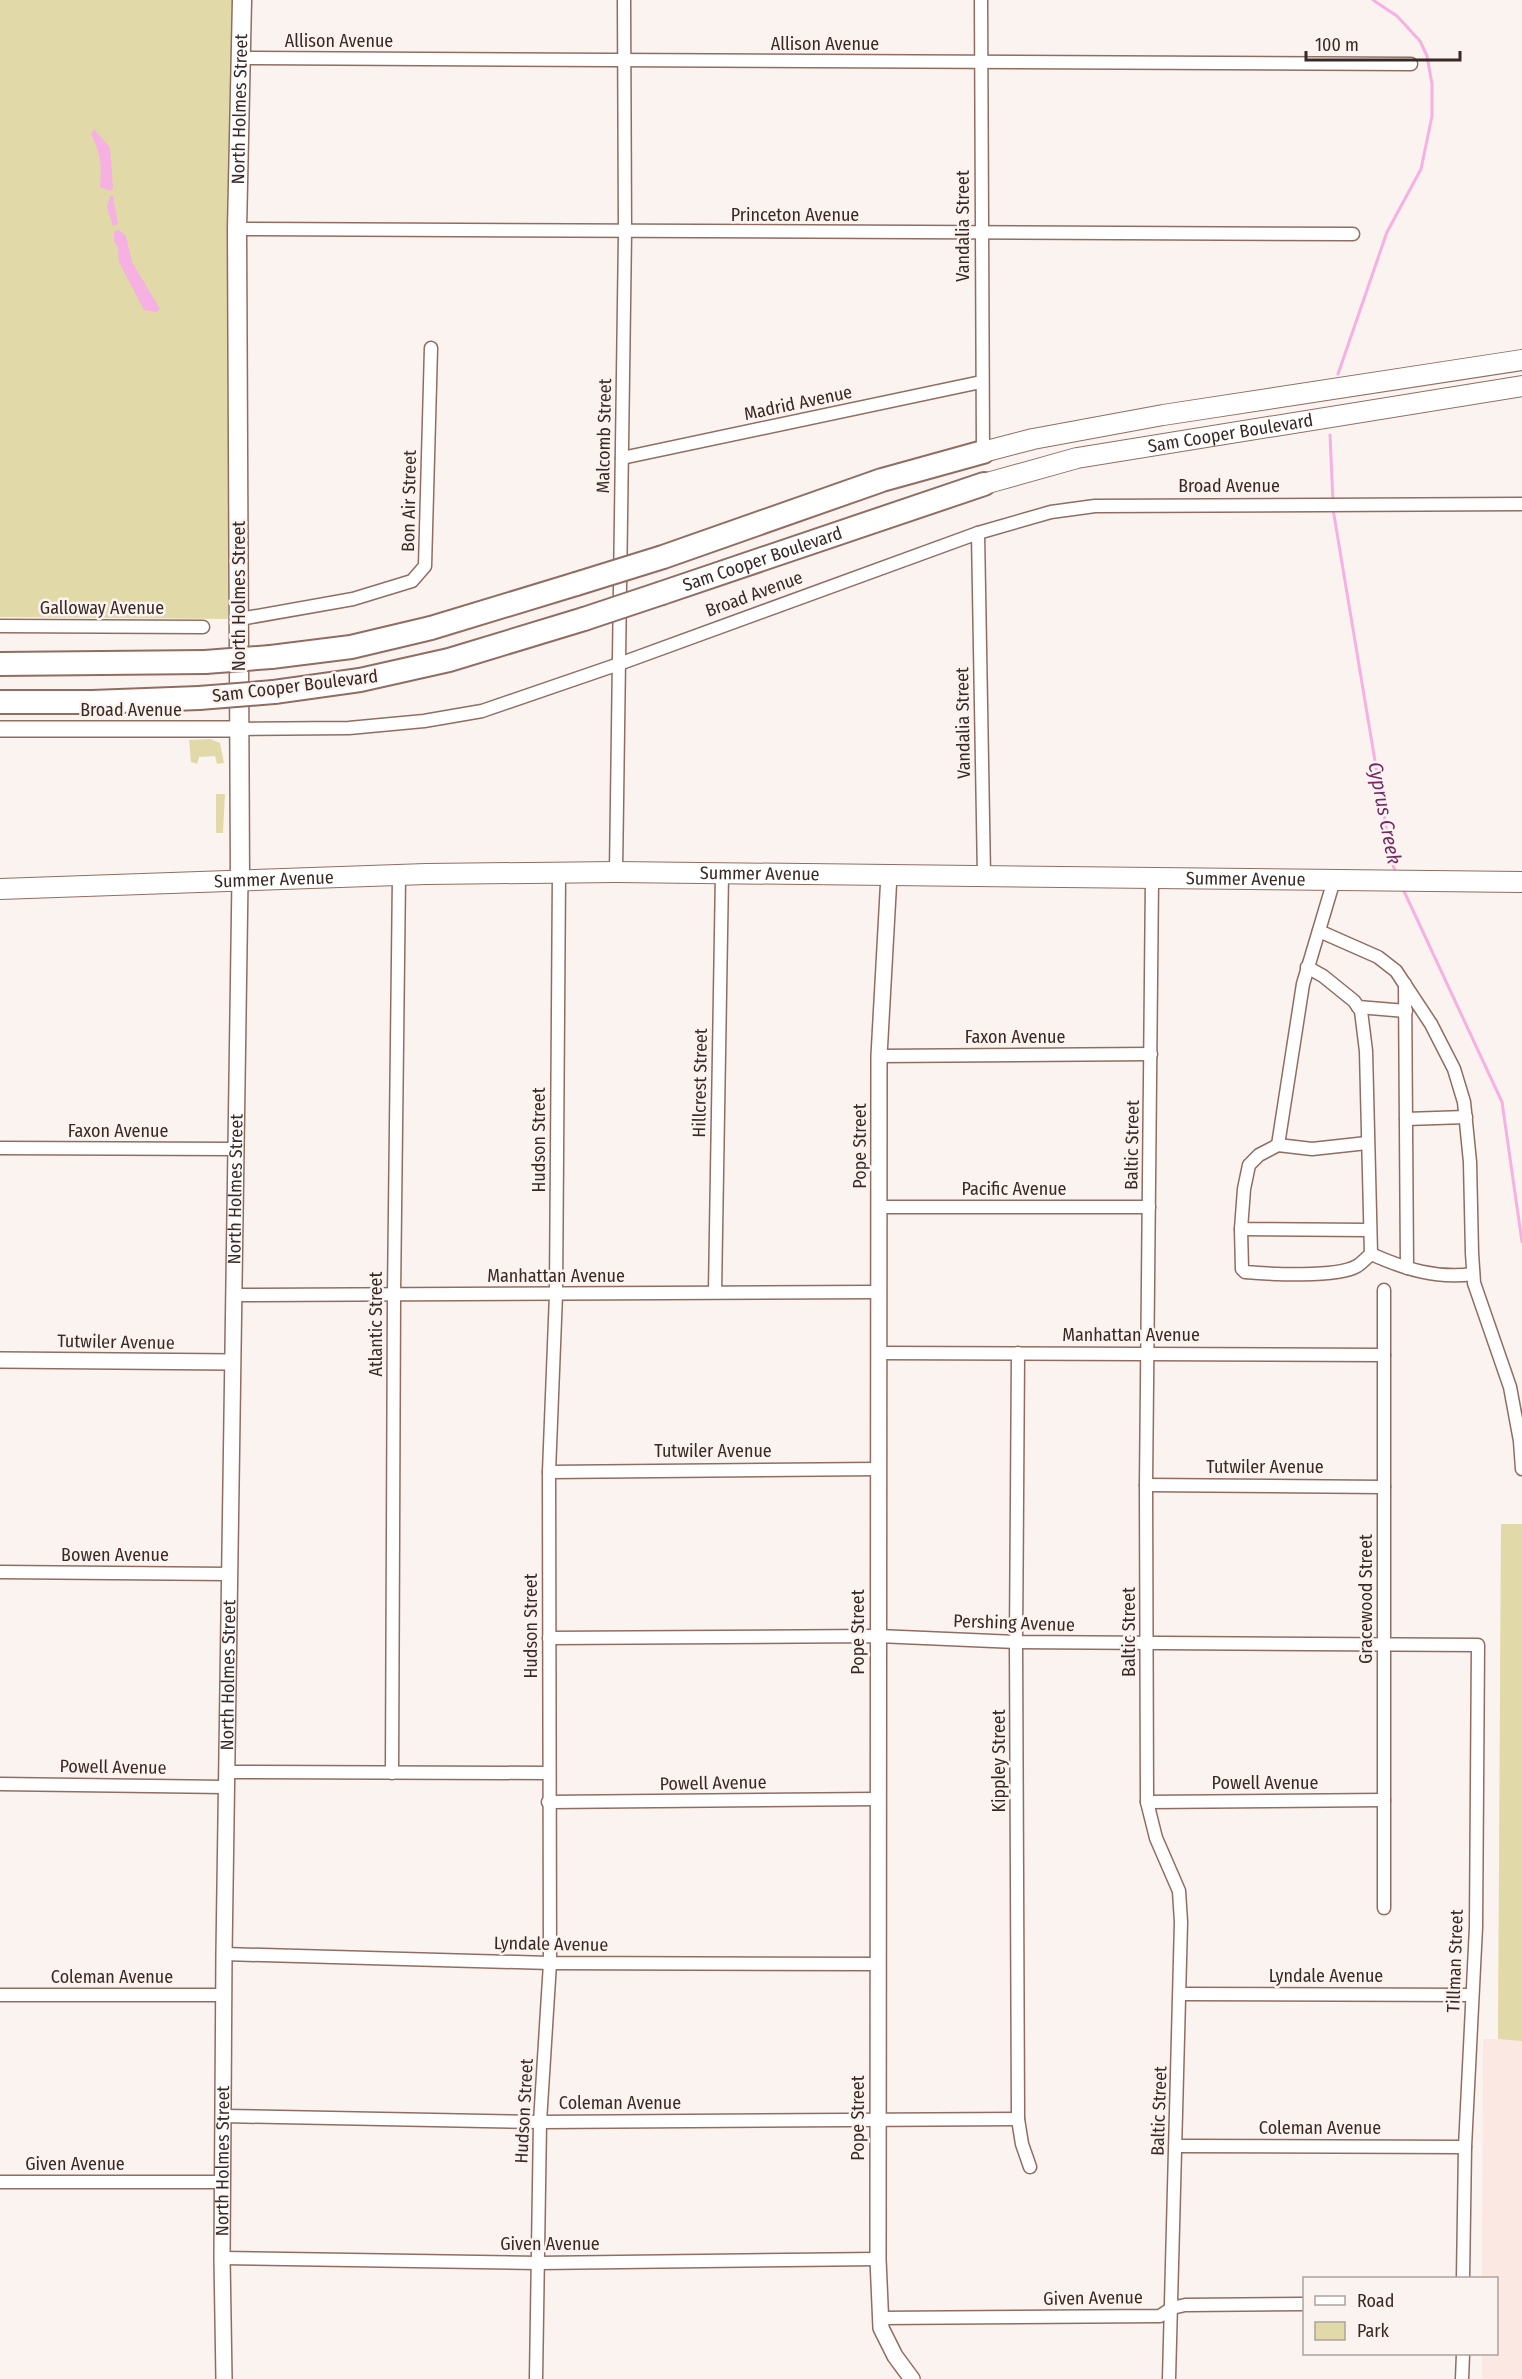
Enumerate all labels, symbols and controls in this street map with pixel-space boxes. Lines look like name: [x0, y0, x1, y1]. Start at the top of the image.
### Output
scale bar: [1306, 24, 1460, 62]
street label: Allison Avenue: [285, 30, 393, 52]
street label: North Holmes Street: [227, 33, 252, 184]
street label: Allison Avenue: [771, 33, 879, 55]
text: 100 m: [1315, 34, 1359, 56]
street label: Vandalia Street: [952, 170, 974, 282]
street label: Princeton Avenue: [731, 204, 859, 226]
street label: Malcomb Street: [592, 378, 616, 494]
street label: Madrid Avenue: [742, 381, 854, 425]
street label: Sam Cooper Boulevard: [1146, 409, 1315, 457]
street label: Bon Air Street: [397, 450, 421, 552]
street label: Broad Avenue: [1178, 475, 1280, 497]
street label: North Holmes Street: [228, 521, 250, 671]
street label: Sam Cooper Boulevard: [680, 522, 845, 596]
street label: Broad Avenue: [702, 566, 806, 622]
street label: Galloway Avenue: [40, 597, 164, 619]
street label: Sam Cooper Boulevard: [211, 665, 379, 707]
street label: Vandalia Street: [951, 667, 975, 779]
street label: Broad Avenue: [80, 699, 182, 721]
water label: Cyprus Creek: [1363, 760, 1407, 866]
street label: Summer Avenue: [700, 862, 820, 885]
street label: Summer Avenue: [214, 866, 334, 892]
street label: Summer Avenue: [1186, 867, 1306, 891]
street label: Faxon Avenue: [965, 1026, 1065, 1048]
street label: Hillcrest Street: [688, 1028, 712, 1138]
street label: Hudson Street: [528, 1087, 550, 1193]
street label: Baltic Street: [1120, 1100, 1144, 1190]
street label: Pope Street: [849, 1103, 871, 1189]
street label: North Holmes Street: [223, 1114, 248, 1264]
street label: Faxon Avenue: [68, 1120, 168, 1142]
street label: Pacific Avenue: [962, 1178, 1067, 1200]
street label: Manhattan Avenue: [487, 1265, 625, 1287]
street label: Atlantic Street: [365, 1272, 387, 1376]
street label: Manhattan Avenue: [1062, 1324, 1200, 1346]
street label: Tutwiler Avenue: [57, 1330, 175, 1354]
street label: Tutwiler Avenue: [654, 1440, 772, 1462]
street label: Tutwiler Avenue: [1206, 1456, 1324, 1478]
street label: Gracewood Street: [1355, 1534, 1377, 1664]
street label: Bowen Avenue: [61, 1544, 169, 1566]
street label: Hudson Street: [520, 1573, 542, 1679]
street label: Baltic Street: [1118, 1587, 1140, 1677]
street label: Pope Street: [847, 1589, 869, 1675]
street label: North Holmes Street: [216, 1600, 240, 1750]
street label: Pershing Avenue: [953, 1610, 1075, 1636]
street label: Kippley Street: [988, 1709, 1010, 1813]
street label: Powell Avenue: [59, 1755, 167, 1779]
street label: Powell Avenue: [659, 1771, 767, 1795]
street label: Powell Avenue: [1212, 1772, 1319, 1794]
street label: Tillman Street: [1442, 1909, 1468, 2013]
street label: Lyndale Avenue: [494, 1932, 609, 1956]
street label: Lyndale Avenue: [1269, 1965, 1383, 1987]
street label: Coleman Avenue: [51, 1966, 173, 1988]
street label: Hudson Street: [510, 2058, 538, 2164]
street label: Baltic Street: [1146, 2066, 1172, 2156]
street label: Pope Street: [847, 2075, 869, 2161]
street label: North Holmes Street: [211, 2086, 234, 2236]
street label: Coleman Avenue: [559, 2092, 681, 2114]
street label: Coleman Avenue: [1259, 2117, 1381, 2139]
street label: Given Avenue: [25, 2153, 125, 2175]
street label: Given Avenue: [500, 2233, 600, 2255]
legend: [1303, 2277, 1498, 2355]
street label: Given Avenue: [1043, 2286, 1143, 2310]
text: Road: [1357, 2290, 1394, 2312]
text: Park: [1357, 2320, 1390, 2342]

